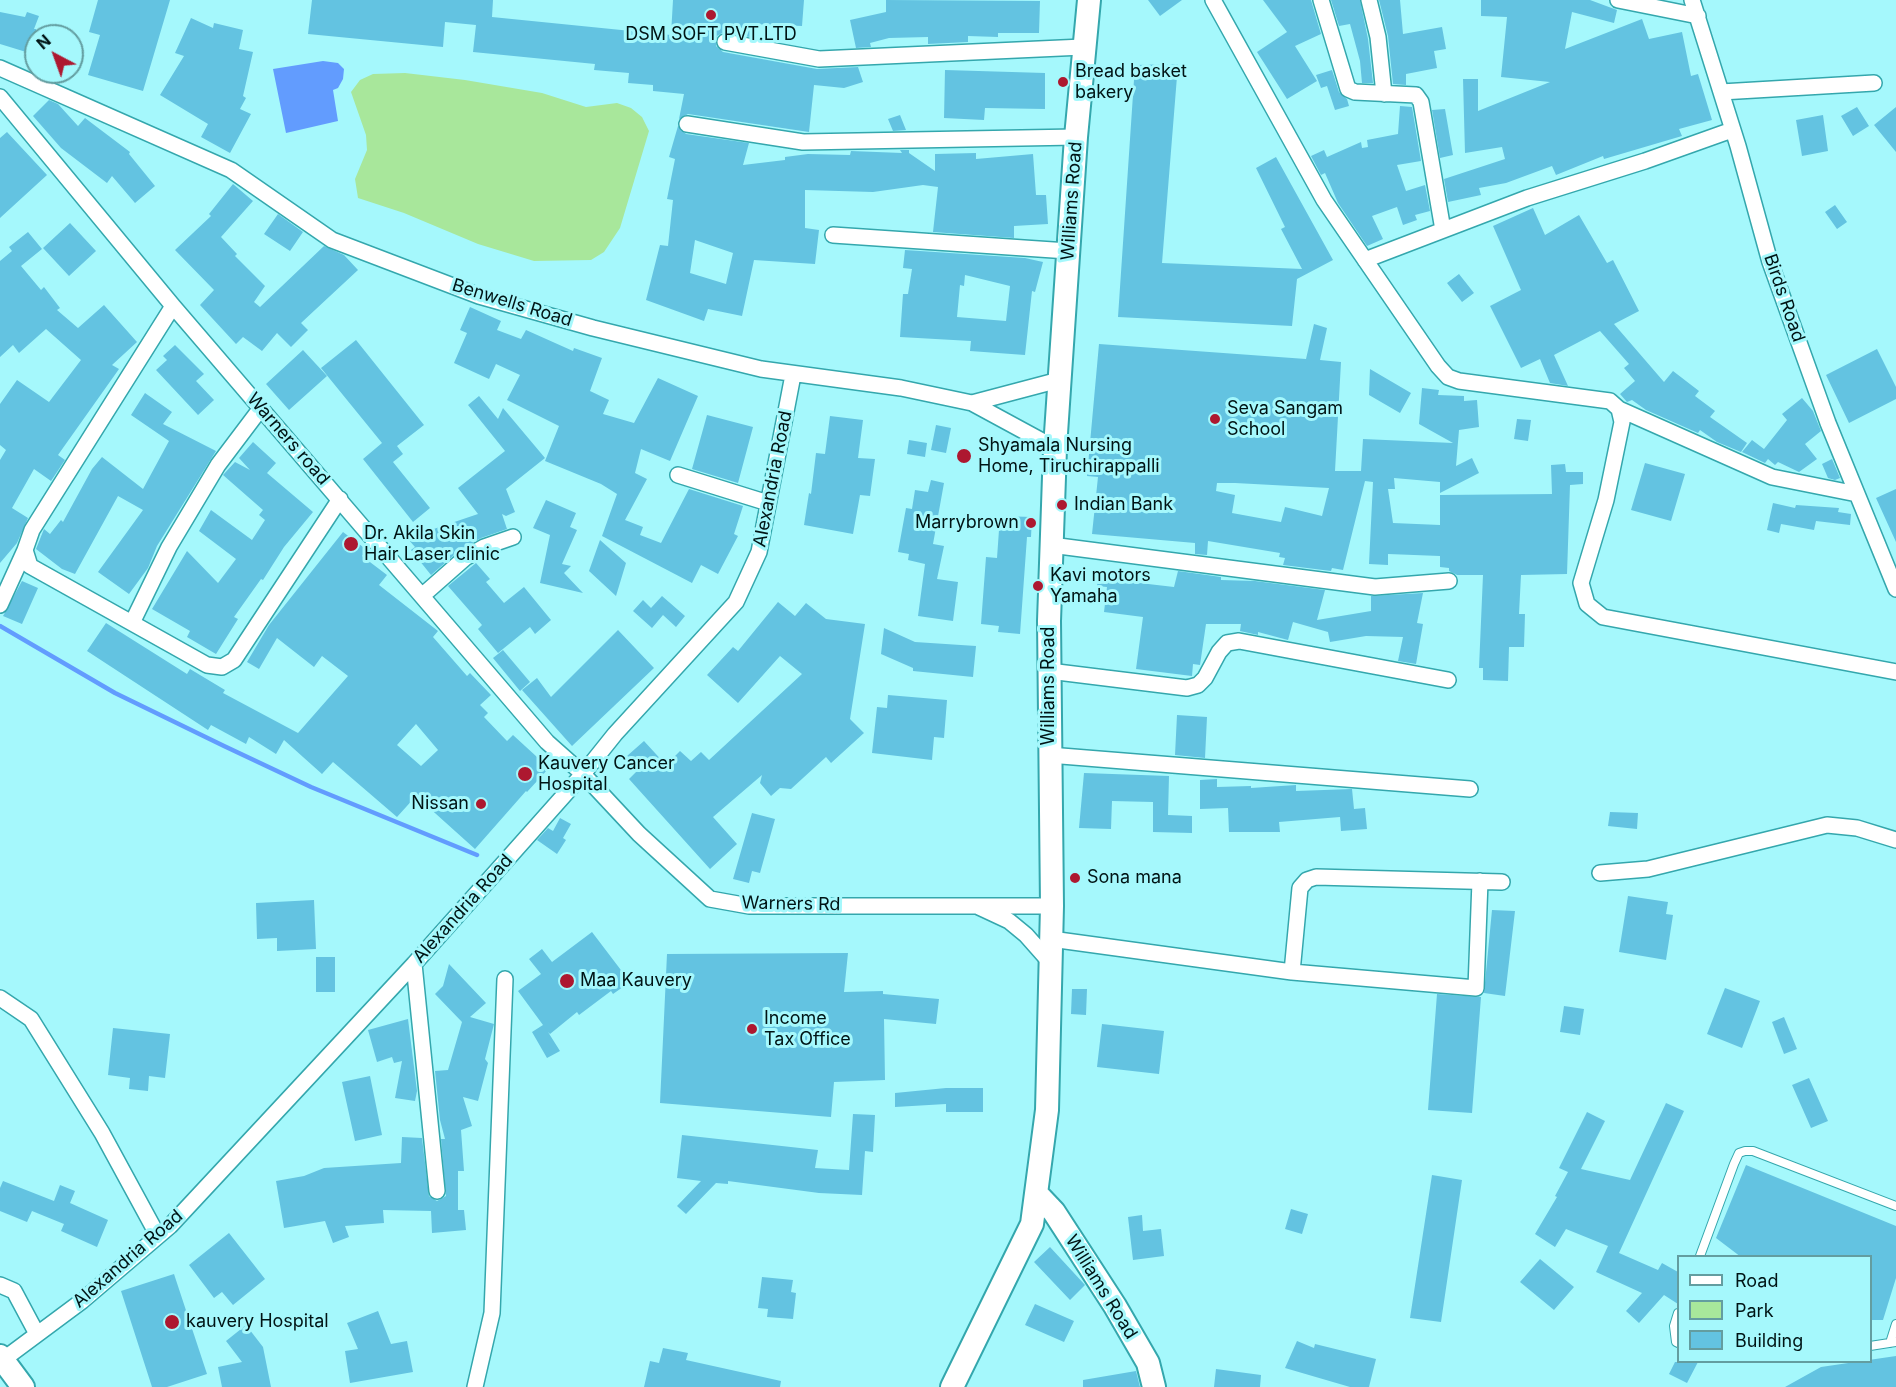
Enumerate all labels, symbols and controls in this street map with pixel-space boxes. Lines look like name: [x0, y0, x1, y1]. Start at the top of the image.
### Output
marker: DSM SOFT PVT.LTD: [704, 8, 718, 22]
north arrow: [24, 24, 84, 84]
place label: DSM SOFT PVT.LTD: [625, 24, 797, 46]
text: N: [32, 30, 55, 53]
place label: Bread basket bakery: [1075, 61, 1187, 104]
marker: Bread basket bakery: [1056, 75, 1070, 89]
street label: Williams Road: [1057, 141, 1087, 261]
street label: Birds Road: [1759, 251, 1809, 345]
street label: Benwells Road: [449, 274, 575, 332]
street label: Warners road: [242, 389, 334, 489]
place label: Seva Sangam School: [1227, 398, 1343, 440]
street label: Alexandria Road: [749, 409, 797, 549]
marker: Seva Sangam School: [1208, 412, 1222, 426]
place label: Shyamala Nursing Home, Tiruchirappalli: [978, 435, 1160, 478]
marker: Shyamala Nursing Home, Tiruchirappalli: [955, 447, 973, 465]
place label: Indian Bank: [1074, 494, 1173, 516]
marker: Indian Bank: [1055, 498, 1069, 512]
place label: Marrybrown: [915, 512, 1019, 534]
marker: Marrybrown: [1024, 516, 1038, 530]
place label: Dr. Akila Skin Hair Laser clinic: [364, 523, 500, 566]
marker: Dr. Akila Skin Hair Laser clinic: [342, 535, 360, 553]
place label: Kavi motors Yamaha: [1050, 565, 1151, 608]
marker: Kavi motors Yamaha: [1031, 579, 1045, 593]
street label: Williams Road: [1038, 626, 1060, 746]
place label: Kauvery Cancer Hospital: [538, 753, 675, 795]
marker: Kauvery Cancer Hospital: [516, 765, 534, 783]
place label: Nissan: [411, 793, 469, 815]
marker: Nissan: [474, 797, 488, 811]
street label: Alexandria Road: [409, 850, 517, 968]
place label: Sona mana: [1087, 867, 1182, 889]
marker: Sona mana: [1068, 871, 1082, 885]
street label: Warners Rd: [741, 892, 841, 916]
place label: Maa Kauvery: [580, 970, 692, 992]
marker: Maa Kauvery: [558, 972, 576, 990]
place label: Income Tax Office: [764, 1008, 851, 1050]
marker: Income Tax Office: [745, 1022, 759, 1036]
street label: Alexandria Road: [69, 1205, 187, 1313]
street label: Williams Road: [1060, 1231, 1142, 1343]
legend: [1677, 1255, 1872, 1363]
text: Road: [1735, 1270, 1778, 1291]
text: Park: [1735, 1300, 1774, 1321]
place label: kauvery Hospital: [186, 1311, 329, 1333]
marker: kauvery Hospital: [163, 1313, 181, 1331]
text: Building: [1735, 1330, 1803, 1351]

